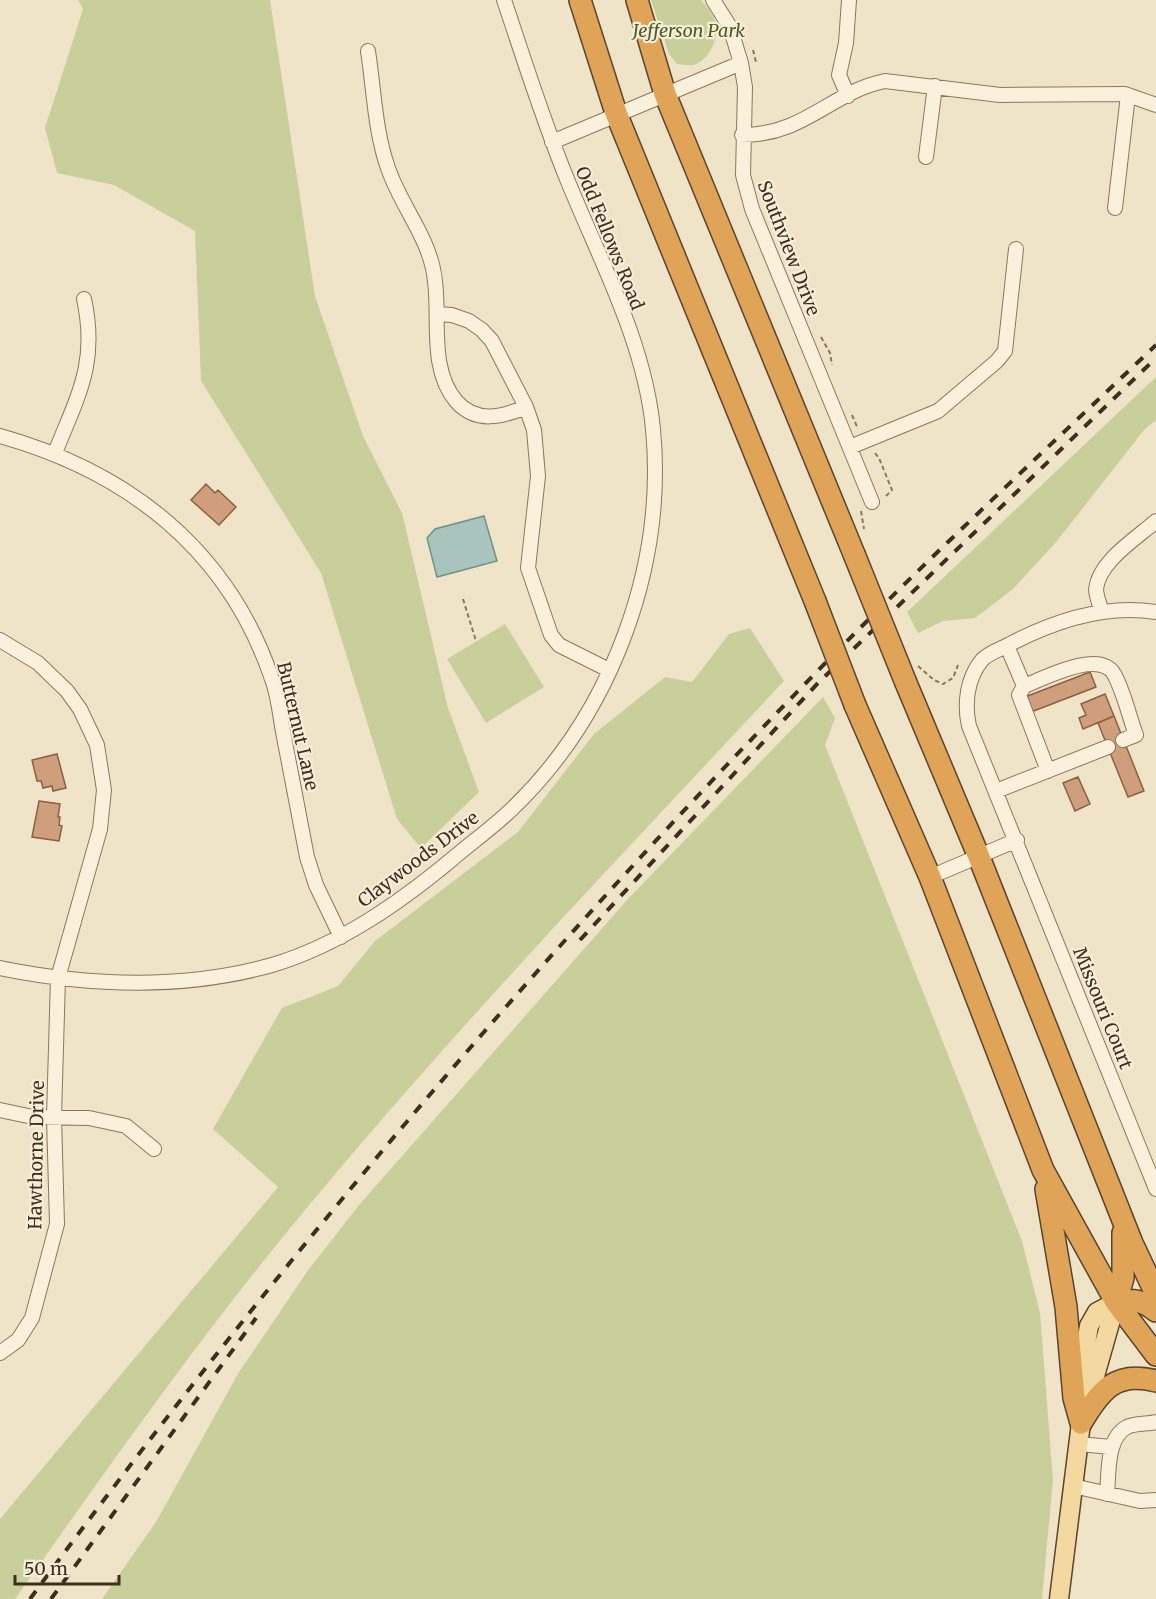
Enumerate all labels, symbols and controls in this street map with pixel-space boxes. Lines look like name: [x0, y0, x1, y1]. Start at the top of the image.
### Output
park label: Jefferson Park: [631, 19, 745, 42]
street label: Odd Fellows Road: [571, 163, 649, 313]
street label: Southview Drive: [753, 177, 825, 319]
street label: Butternut Lane: [272, 660, 324, 792]
street label: Claywoods Drive: [353, 806, 483, 912]
street label: Missouri Court: [1068, 944, 1138, 1072]
street label: Hawthorne Drive: [23, 1080, 49, 1230]
scale bar: [15, 1548, 118, 1586]
text: 50 m: [24, 1557, 68, 1580]

